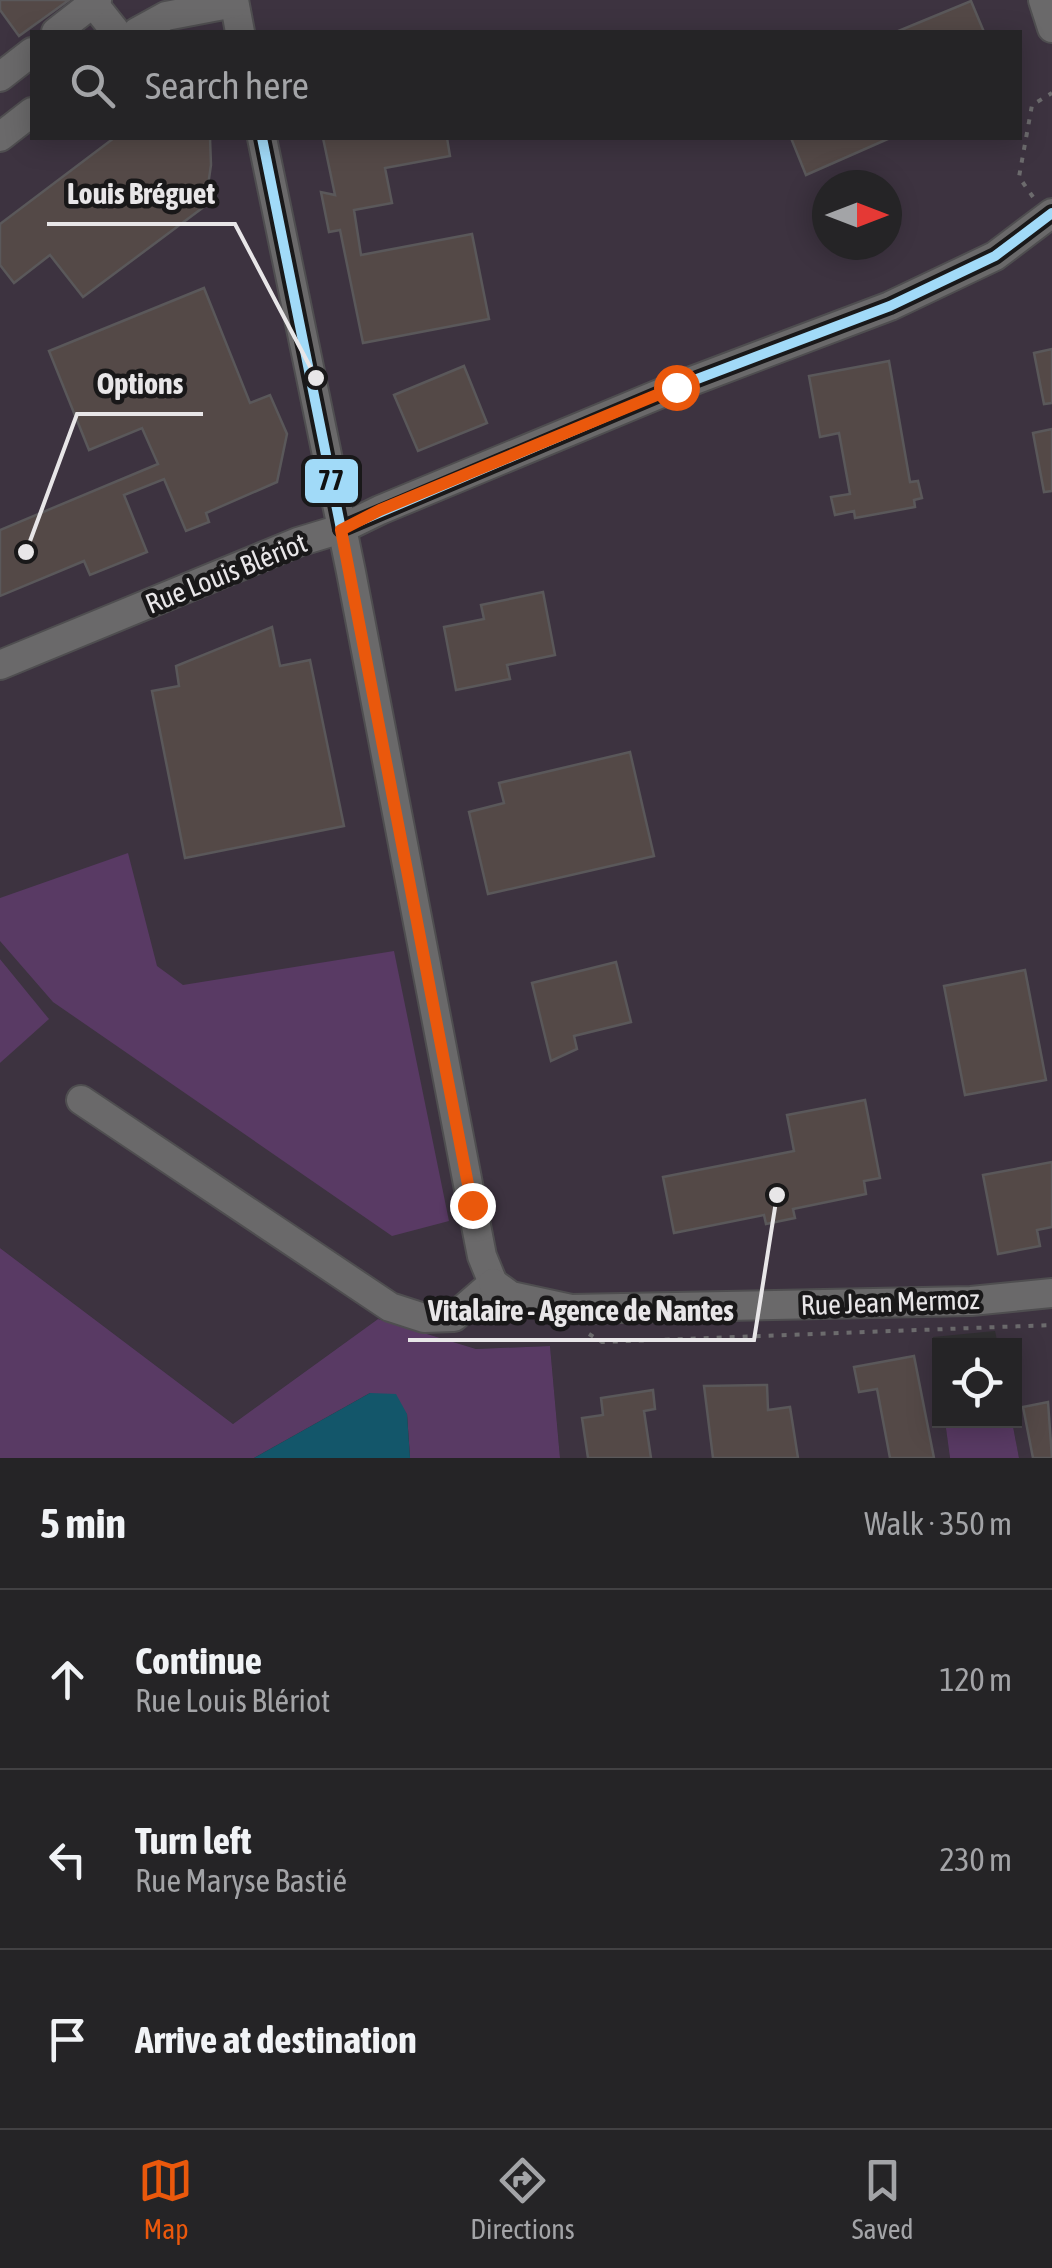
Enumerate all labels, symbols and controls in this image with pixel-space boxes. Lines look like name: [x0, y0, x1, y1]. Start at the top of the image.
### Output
search box: [30, 30, 1022, 140]
icon: search: [65, 58, 120, 113]
text: Search here: [145, 64, 309, 107]
callout: Louis Bréguet: [47, 164, 235, 224]
north arrow: [812, 170, 902, 260]
text: Louis Bréguet: [67, 176, 215, 210]
callout: Options: [77, 354, 203, 414]
route start: [654, 365, 700, 411]
text: Options: [97, 366, 184, 400]
line badge: 77: [303, 457, 360, 505]
text: 77: [318, 464, 344, 496]
street label: Rue Louis Blériot: [141, 526, 311, 620]
route end: [450, 1183, 496, 1229]
callout: Vitalaire - Agence de Nantes: [408, 1280, 754, 1340]
street label: Rue Jean Mermoz: [800, 1283, 980, 1321]
text: Vitalaire - Agence de Nantes: [427, 1293, 734, 1327]
map controls: [932, 1338, 1022, 1428]
button: locate: [932, 1338, 1022, 1428]
text: 5 min: [40, 1499, 126, 1547]
text: Walk · 350 m: [864, 1505, 1012, 1542]
text: Continue: [135, 1639, 262, 1682]
icon: ahead: [40, 1652, 95, 1707]
text: 120 m: [939, 1661, 1012, 1698]
text: Rue Louis Blériot: [135, 1682, 330, 1719]
text: Turn left: [135, 1819, 251, 1862]
icon: left: [40, 1832, 95, 1887]
text: 230 m: [939, 1841, 1012, 1878]
text: Rue Maryse Bastié: [135, 1862, 347, 1899]
icon: arrive: [40, 2012, 95, 2067]
text: Arrive at destination: [135, 2018, 417, 2061]
tab: Map: [138, 2153, 193, 2245]
tab: Directions: [470, 2153, 575, 2245]
tab: Saved: [852, 2153, 914, 2245]

